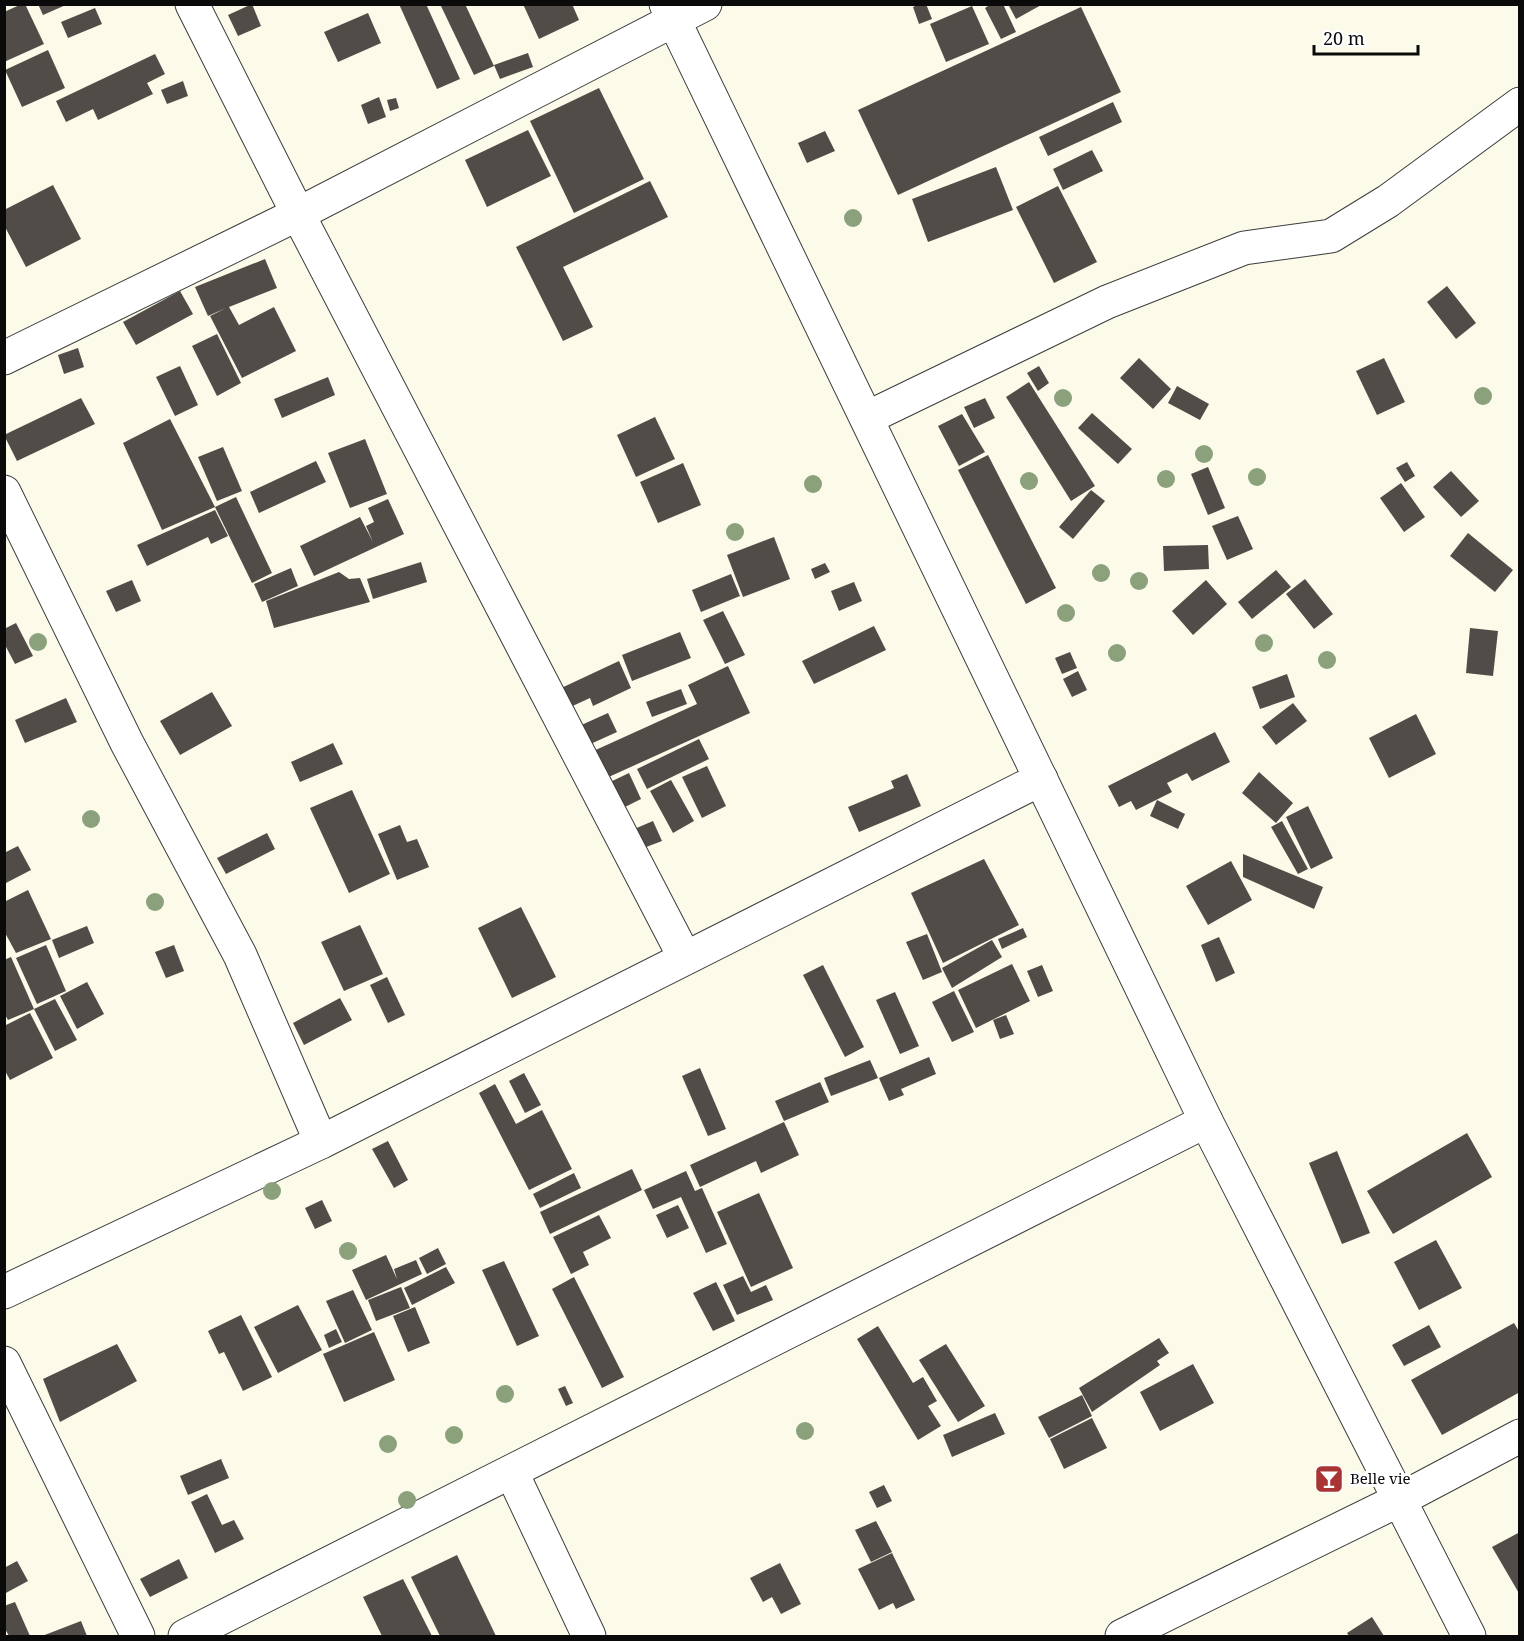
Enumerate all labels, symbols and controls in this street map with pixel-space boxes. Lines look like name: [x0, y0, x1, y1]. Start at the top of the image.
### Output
scale bar: [1314, 18, 1418, 56]
text: 20 m: [1323, 26, 1365, 50]
bar icon: Belle vie: [1313, 1463, 1345, 1495]
place label: Belle vie: [1350, 1468, 1411, 1488]

